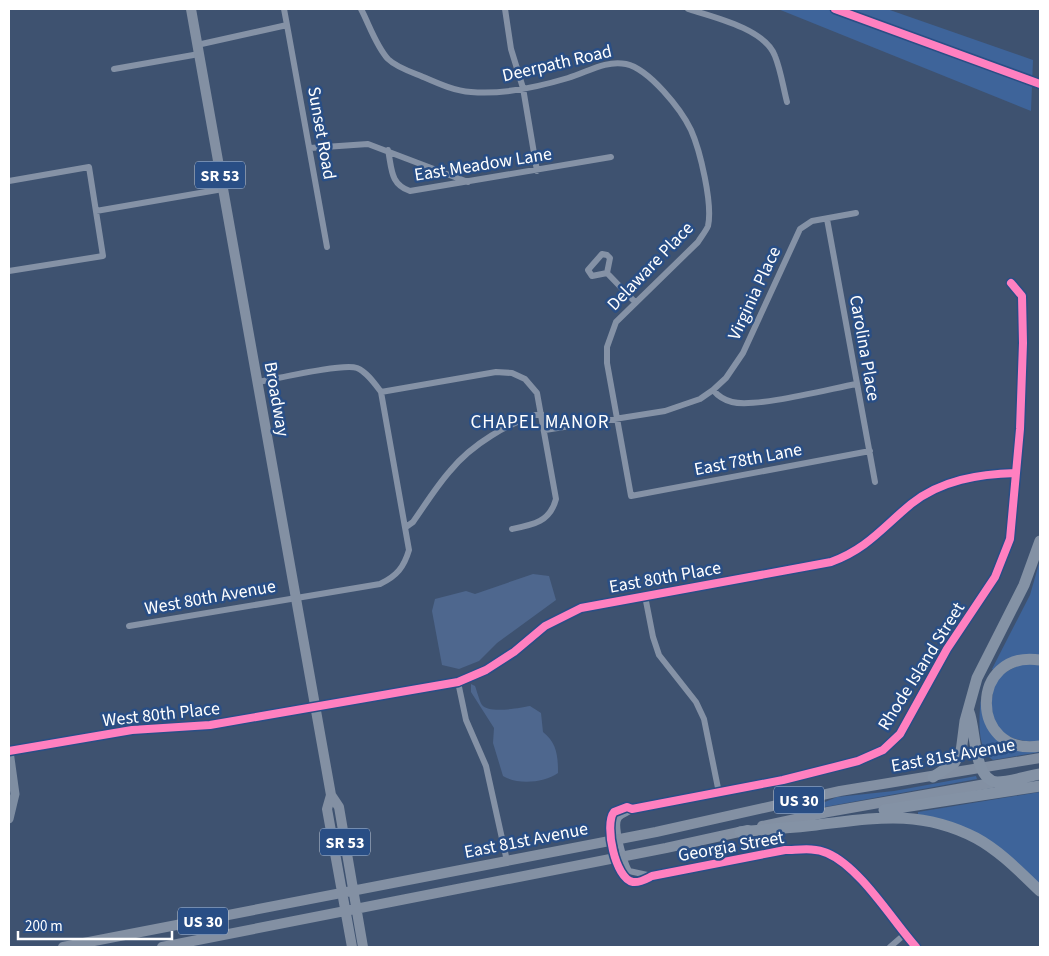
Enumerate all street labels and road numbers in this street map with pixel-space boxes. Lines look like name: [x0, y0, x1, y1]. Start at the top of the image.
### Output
street label: Deerpath Road: [500, 39, 614, 88]
street label: Sunset Road: [301, 85, 342, 181]
street label: East Meadow Lane: [412, 141, 554, 188]
road number: SR 53: [195, 162, 245, 188]
street label: Delaware Place: [602, 216, 699, 316]
street label: Virginia Place: [722, 242, 787, 344]
street label: Carolina Place: [843, 293, 886, 403]
street label: Broadway: [258, 360, 295, 439]
street label: East 78th Lane: [692, 437, 804, 482]
street label: East 80th Place: [607, 555, 723, 600]
street label: West 80th Avenue: [143, 574, 278, 621]
street label: Rhode Island Street: [872, 597, 971, 735]
street label: West 80th Place: [101, 696, 221, 733]
street label: East 81st Avenue: [889, 732, 1017, 779]
road number: US 30: [774, 786, 824, 814]
street label: East 81st Avenue: [462, 816, 590, 865]
street label: Georgia Street: [676, 825, 786, 868]
road number: SR 53: [320, 829, 370, 856]
road number: US 30: [178, 908, 228, 934]

